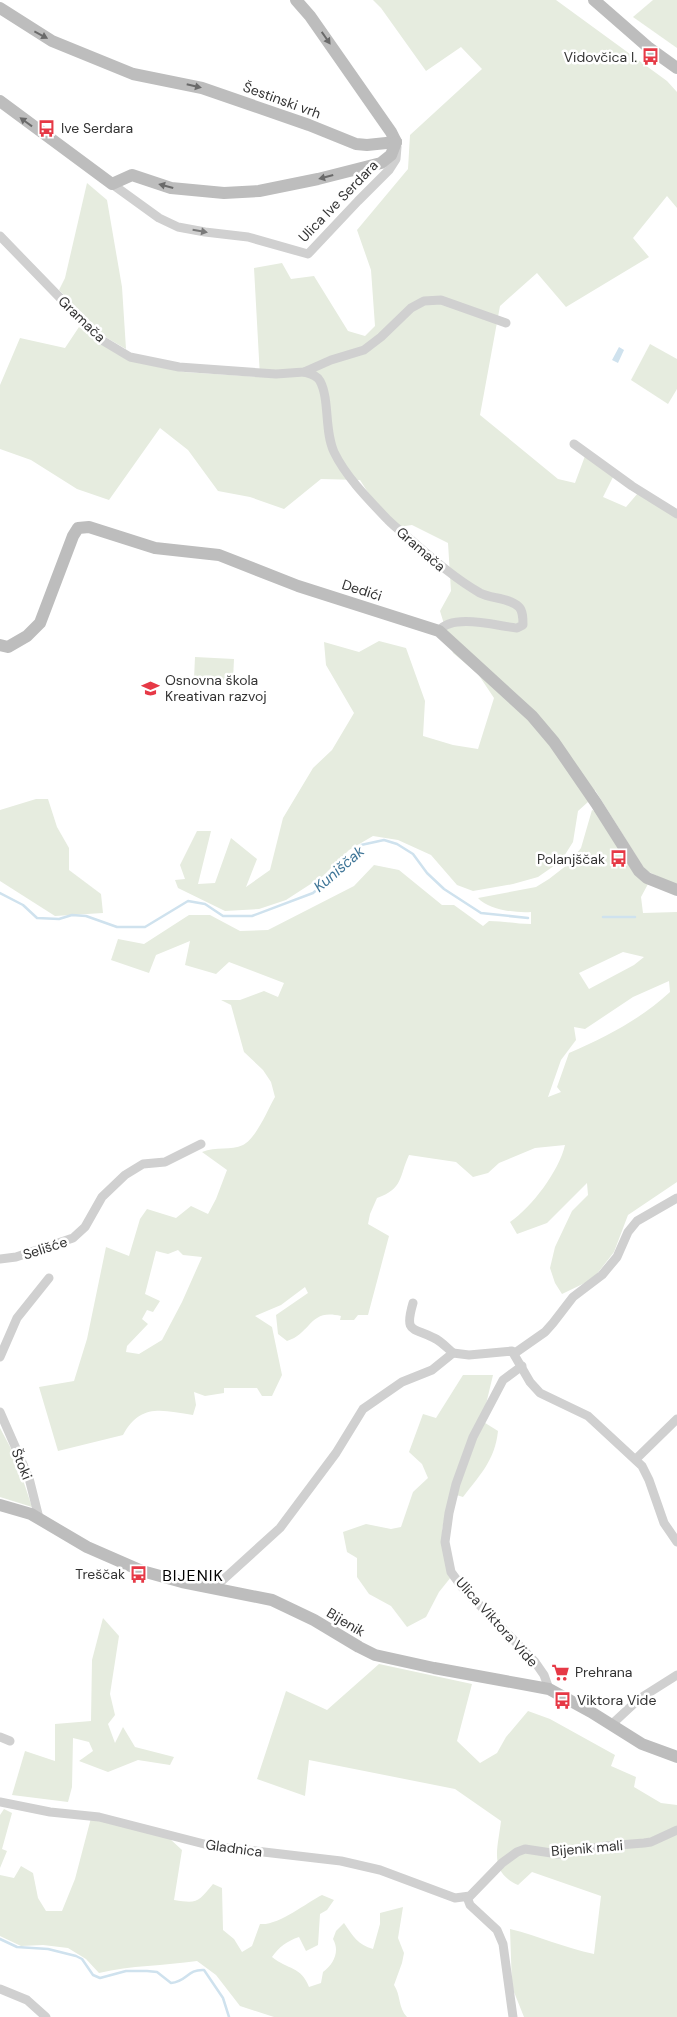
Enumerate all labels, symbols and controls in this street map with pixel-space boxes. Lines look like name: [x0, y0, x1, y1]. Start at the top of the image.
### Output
one-way arrow: [33, 31, 48, 39]
one-way arrow: [321, 31, 331, 45]
bus stop icon: Vidovčica I.: [641, 47, 661, 67]
place label: Vidovčica I.: [564, 48, 637, 66]
street label: Šestinski vrh: [241, 78, 323, 122]
one-way arrow: [186, 82, 202, 90]
one-way arrow: [20, 117, 33, 127]
bus stop icon: Ive Serdara: [37, 118, 57, 138]
place label: Ive Serdara: [61, 119, 133, 137]
street label: Ulica Ive Serdara: [294, 156, 382, 246]
one-way arrow: [318, 173, 334, 181]
one-way arrow: [158, 182, 173, 190]
one-way arrow: [192, 227, 208, 235]
street label: Gramača: [54, 292, 110, 346]
street label: Gramača: [393, 523, 449, 575]
street label: Dedići: [340, 575, 384, 605]
place label: Osnovna škola Kreativan razvoj: [165, 671, 267, 705]
school or university icon: Osnovna škola Kreativan razvoj: [141, 678, 161, 698]
water label: Kuniščak: [309, 841, 369, 897]
bus stop icon: Polanjščak: [609, 849, 629, 869]
place label: Polanjščak: [537, 850, 605, 868]
street label: Selišće: [21, 1232, 69, 1264]
street label: Štoki: [8, 1446, 36, 1482]
bus stop icon: Treščak: [129, 1564, 149, 1584]
place label: Treščak: [75, 1565, 125, 1583]
district label: BIJENIK: [162, 1565, 224, 1586]
street label: Ulica Viktora Vide: [452, 1573, 542, 1671]
street label: Bijenik: [324, 1604, 368, 1640]
supermarket icon: Prehrana: [551, 1662, 571, 1682]
place label: Prehrana: [575, 1663, 632, 1681]
bus stop icon: Viktora Vide: [553, 1690, 573, 1710]
place label: Viktora Vide: [577, 1691, 656, 1709]
street label: Gladnica: [204, 1835, 264, 1861]
street label: Bijenik mali: [550, 1836, 624, 1860]

